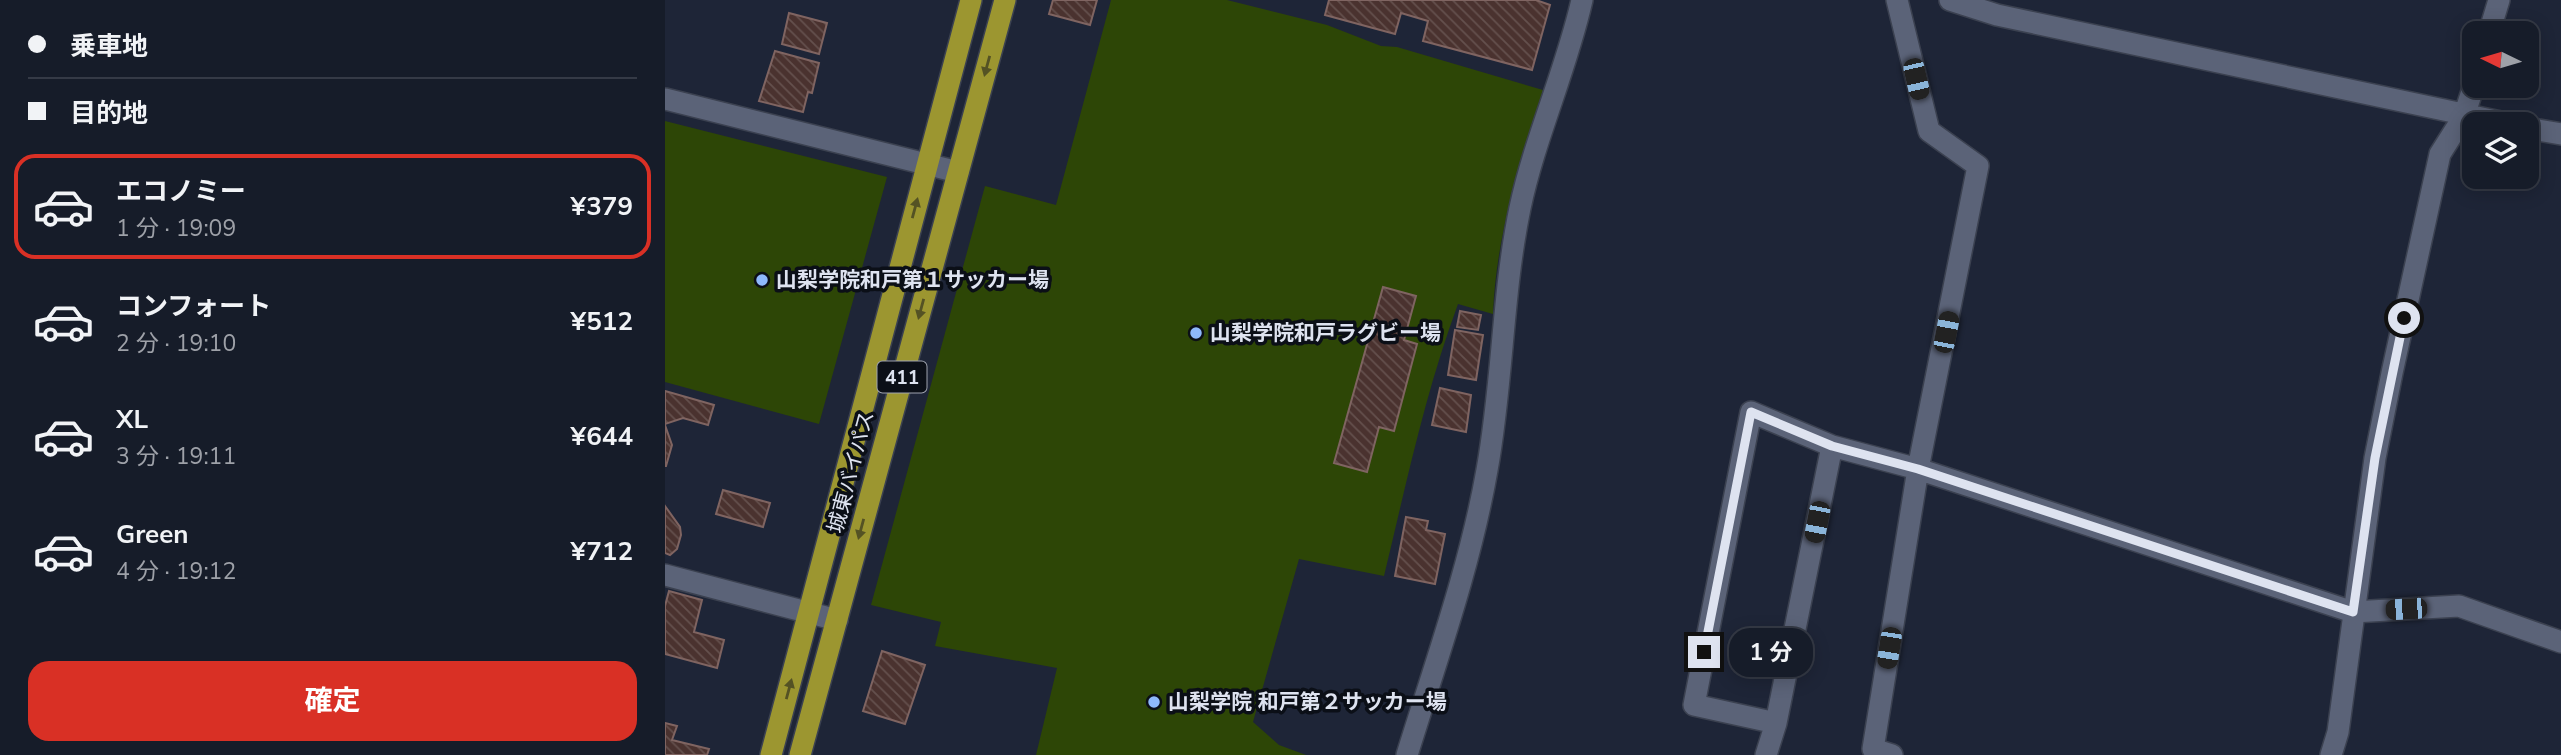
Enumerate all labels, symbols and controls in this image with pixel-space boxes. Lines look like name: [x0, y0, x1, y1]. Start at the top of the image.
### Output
north arrow: [2462, 21, 2539, 98]
map controls: [2462, 21, 2539, 189]
text: 乗車地: [70, 29, 148, 64]
one-way arrow: [981, 55, 992, 77]
car: [1902, 56, 1931, 102]
text: 目的地: [70, 96, 148, 131]
button: layers: [2462, 112, 2539, 189]
text: エコノミー: [116, 174, 246, 209]
icon: car: [32, 175, 95, 238]
text: ¥379: [571, 189, 633, 224]
one-way arrow: [910, 197, 921, 219]
text: 1 分 · 19:09: [116, 213, 236, 244]
place label: 山梨学院和戸第１サッカー場: [776, 266, 1049, 294]
marker: 山梨学院和戸第１サッカー場: [754, 272, 770, 288]
text: コンフォート: [116, 289, 271, 324]
icon: car: [32, 290, 95, 353]
one-way arrow: [915, 298, 926, 320]
route start: [2388, 302, 2420, 334]
text: ¥512: [571, 304, 633, 339]
car: [1932, 309, 1961, 355]
place label: 山梨学院和戸ラグビー場: [1210, 319, 1441, 347]
marker: 山梨学院和戸ラグビー場: [1188, 325, 1204, 341]
text: 2 分 · 19:10: [116, 328, 236, 359]
road number: 411: [877, 362, 927, 392]
text: XL: [116, 402, 148, 437]
icon: car: [32, 405, 95, 468]
street label: 城東バイパス: [821, 408, 881, 536]
text: ¥644: [571, 419, 633, 454]
text: 3 分 · 19:11: [116, 441, 236, 472]
car: [1803, 499, 1832, 545]
text: Green: [116, 517, 189, 552]
one-way arrow: [856, 519, 866, 540]
icon: car: [32, 520, 95, 583]
text: ¥712: [571, 534, 633, 569]
text: 4 分 · 19:12: [116, 556, 236, 587]
car: [2385, 597, 2428, 621]
car: [1876, 626, 1903, 670]
callout: 1 分: [1729, 628, 1813, 676]
route end: [1688, 636, 1720, 668]
text: 1 分: [1749, 637, 1793, 668]
button: 確定: [28, 661, 637, 741]
one-way arrow: [784, 678, 795, 700]
place label: 山梨学院 和戸第２サッカー場: [1168, 688, 1447, 716]
marker: 山梨学院 和戸第２サッカー場: [1146, 694, 1162, 710]

